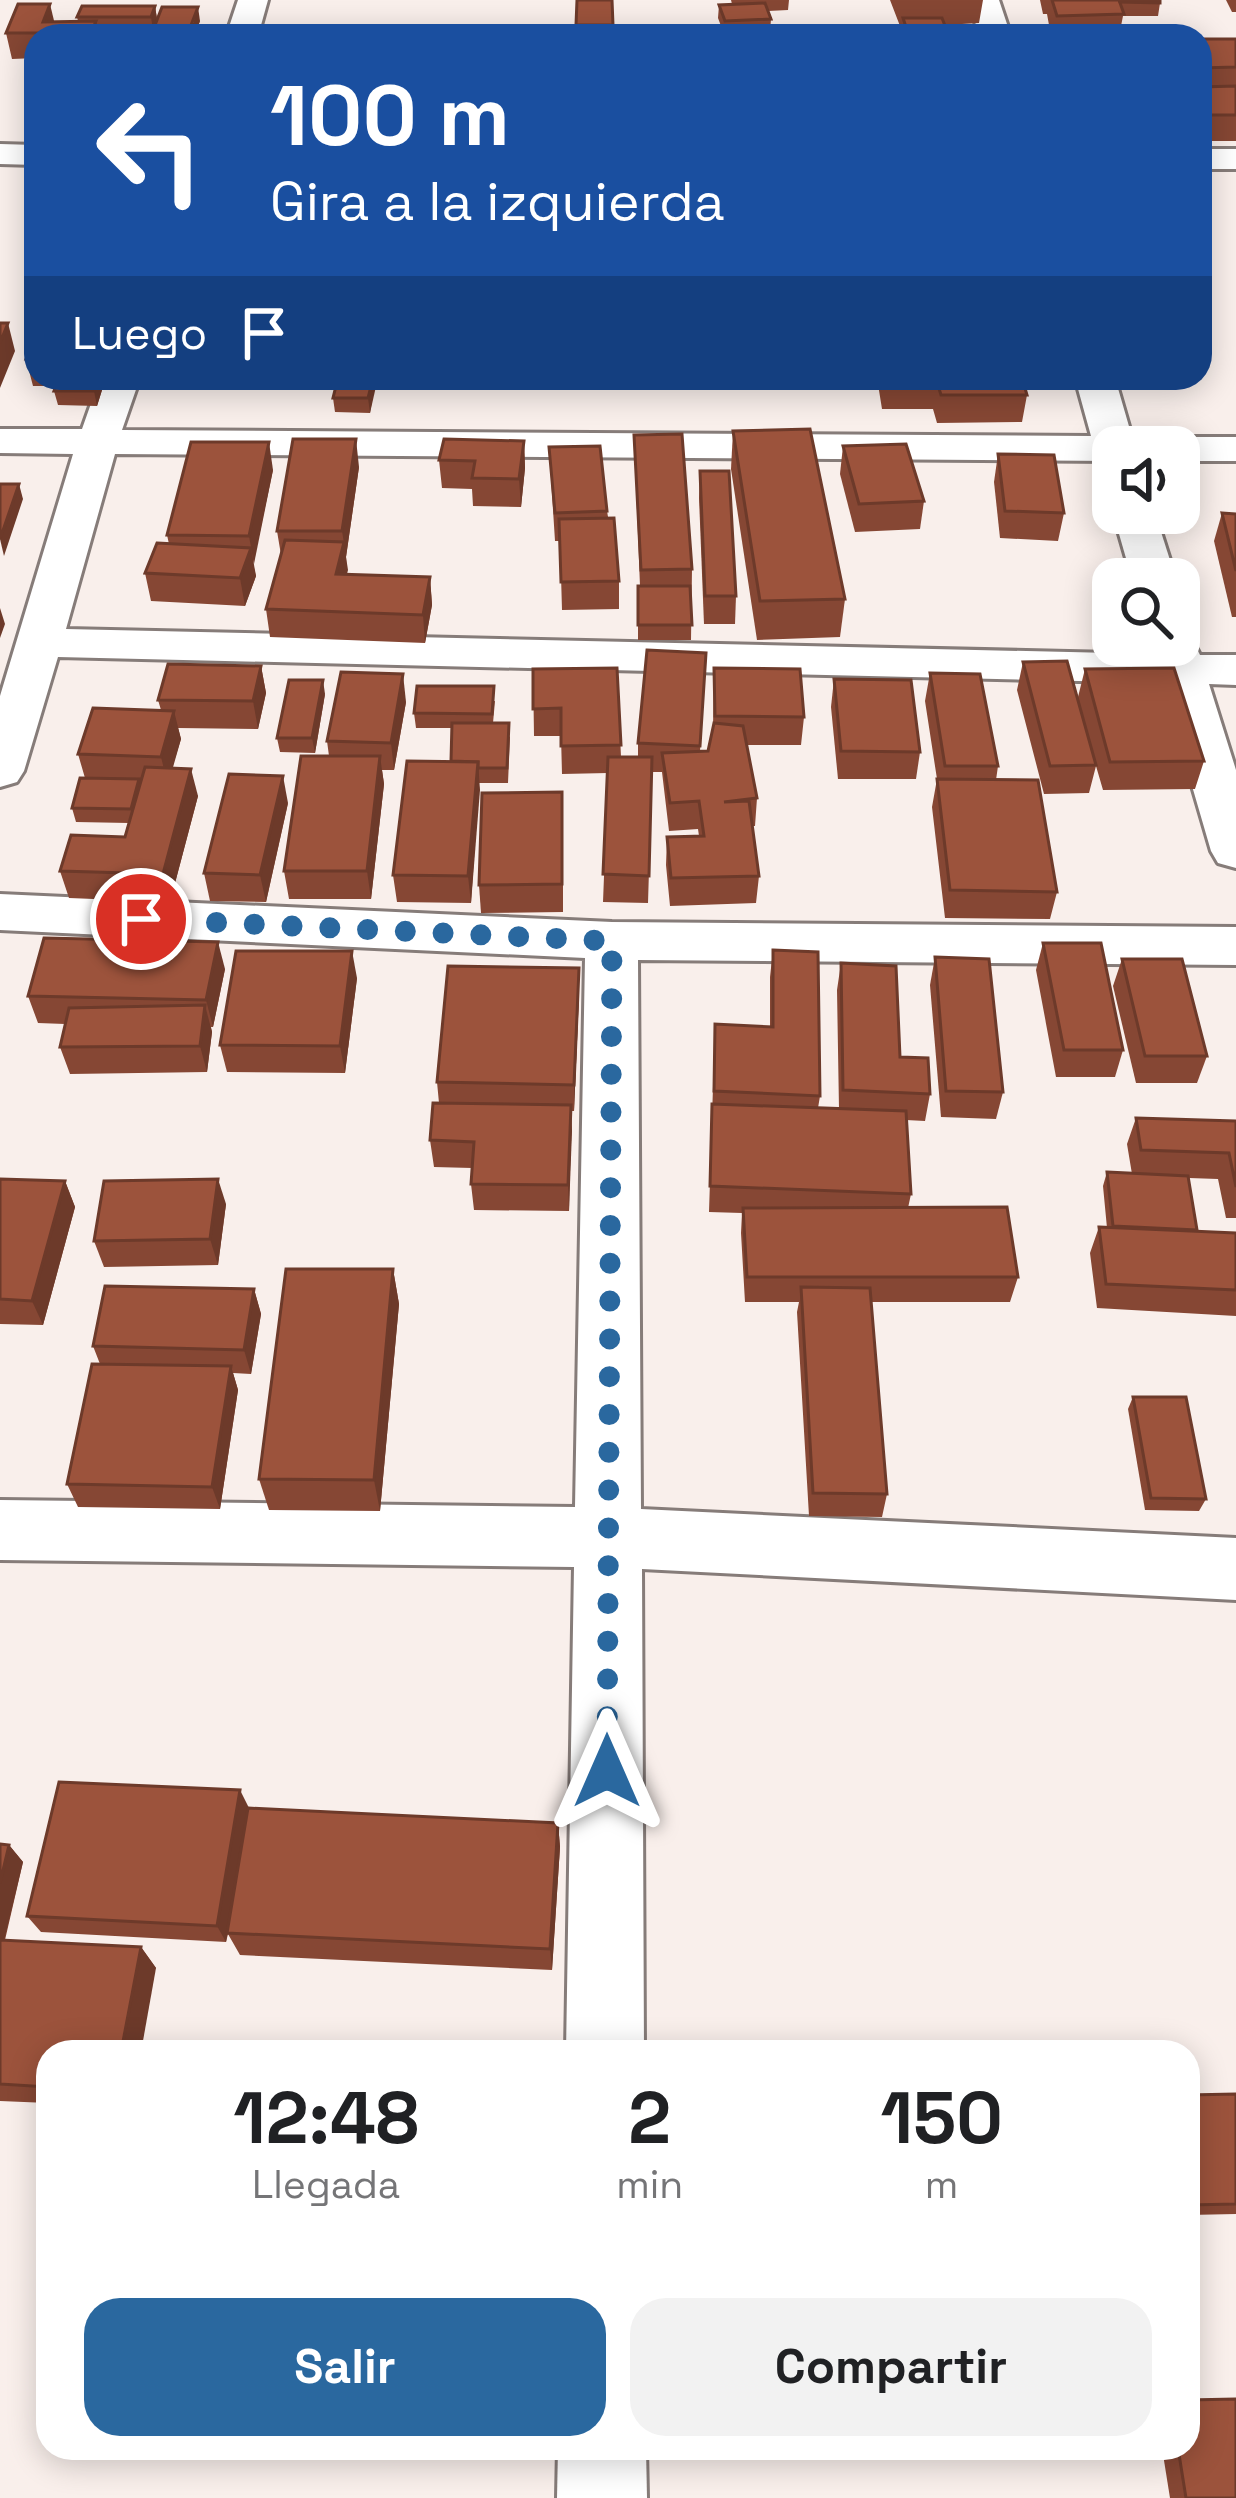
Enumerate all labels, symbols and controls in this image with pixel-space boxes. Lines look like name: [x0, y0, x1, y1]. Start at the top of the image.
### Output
text: 100 m: [270, 62, 510, 170]
icon: left: [72, 72, 228, 228]
text: Gira a la izquierda: [270, 167, 725, 236]
icon: arrive: [231, 300, 297, 366]
text: Luego: [72, 305, 207, 362]
map controls: [1092, 426, 1200, 666]
button: sound: [1092, 426, 1200, 534]
button: search: [1092, 558, 1200, 666]
pin: [90, 868, 192, 970]
icon: arrive: [108, 886, 174, 952]
position arrow: [544, 1708, 670, 1834]
text: 12:48: [233, 2072, 419, 2164]
text: 2: [628, 2072, 671, 2164]
text: 150: [880, 2072, 1003, 2164]
text: Llegada: [252, 2160, 400, 2209]
text: min: [616, 2160, 683, 2209]
text: m: [925, 2160, 958, 2209]
button: Salir: [84, 2298, 606, 2436]
button: Compartir: [630, 2298, 1152, 2436]

